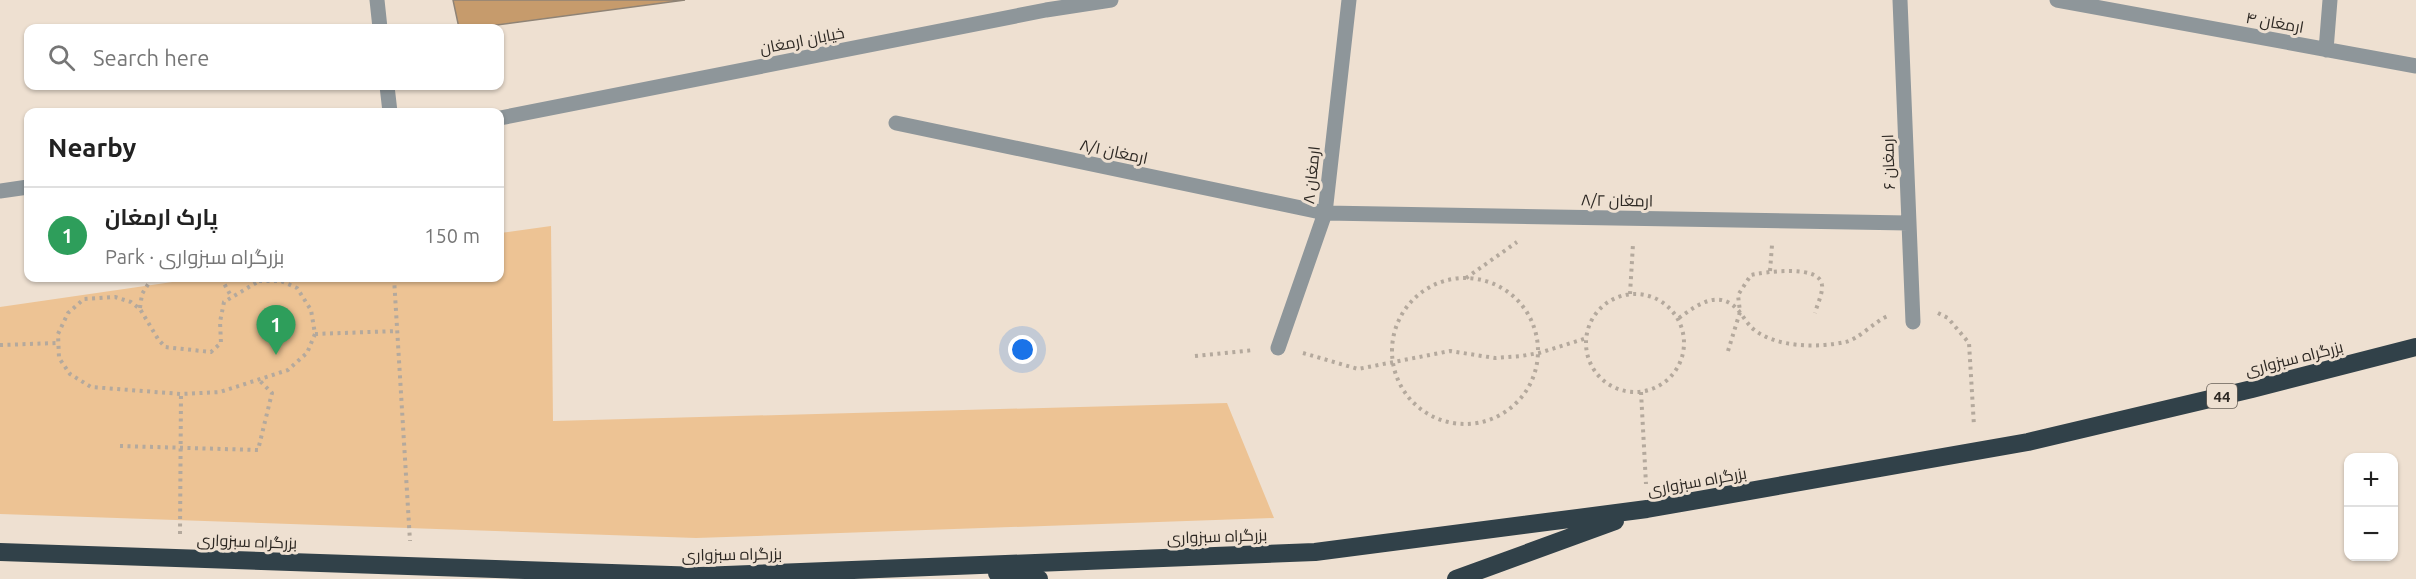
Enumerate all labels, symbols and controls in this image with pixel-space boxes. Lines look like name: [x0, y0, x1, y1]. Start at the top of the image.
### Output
street label: ارمغان ۴: [2244, 8, 2305, 38]
street label: خیابان ارمغان: [758, 23, 846, 59]
search box: [24, 24, 504, 90]
icon: search: [45, 41, 78, 74]
text: Search here: [93, 45, 209, 70]
text: Nearby: [48, 133, 136, 162]
street label: ارمغان ۶: [1878, 134, 1900, 190]
street label: ارمغان ۸/۱: [1078, 135, 1150, 169]
street label: ارمغان ۸: [1299, 145, 1325, 205]
street label: ارمغان ۸/۲: [1581, 190, 1653, 212]
text: پارک ارمغان: [105, 204, 218, 229]
text: 1: [62, 224, 73, 247]
text: 150 m: [424, 224, 480, 247]
text: Park · بزرگراه سبزواری: [105, 245, 284, 268]
pin: 1: [256, 306, 296, 355]
your location: [1008, 335, 1037, 364]
street label: بزرگراه سبزواری: [2243, 337, 2345, 381]
road number: 44: [2207, 384, 2237, 408]
map controls: [2344, 453, 2398, 561]
button: +: [2344, 453, 2398, 507]
street label: بزرگراه سبزواری: [1646, 463, 1748, 501]
button: −: [2344, 507, 2398, 561]
street label: بزرگراه سبزواری: [1166, 525, 1268, 549]
street label: بزرگراه سبزواری: [196, 530, 298, 554]
street label: بزرگراه سبزواری: [682, 544, 782, 566]

